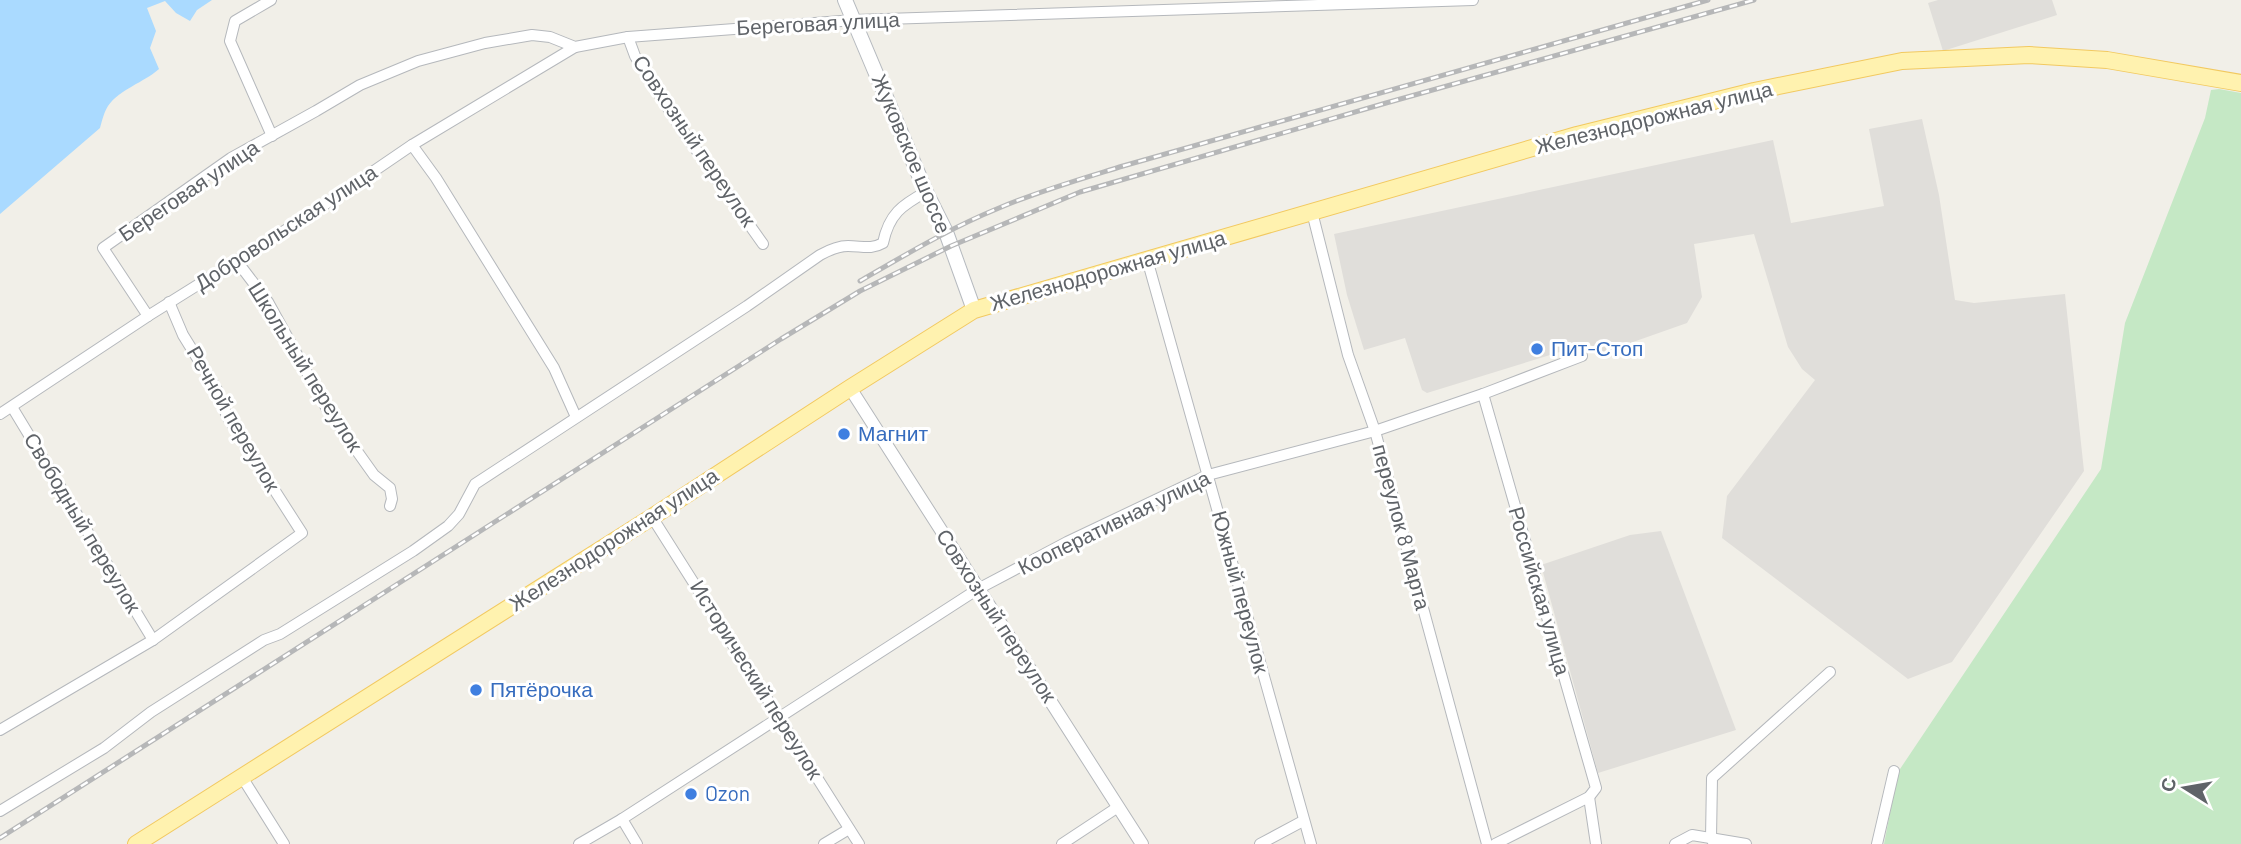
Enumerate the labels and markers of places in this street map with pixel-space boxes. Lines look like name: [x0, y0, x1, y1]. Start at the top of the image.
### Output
place label: Пит-Стоп: [1551, 335, 1643, 360]
marker: Пит-Стоп: [1529, 341, 1545, 357]
place label: Магнит: [858, 420, 928, 445]
marker: Магнит: [836, 426, 852, 442]
place label: Пятёрочка: [490, 676, 593, 701]
marker: Пятёрочка: [468, 682, 484, 698]
place label: Ozon: [705, 780, 750, 805]
marker: Ozon: [683, 786, 699, 802]

